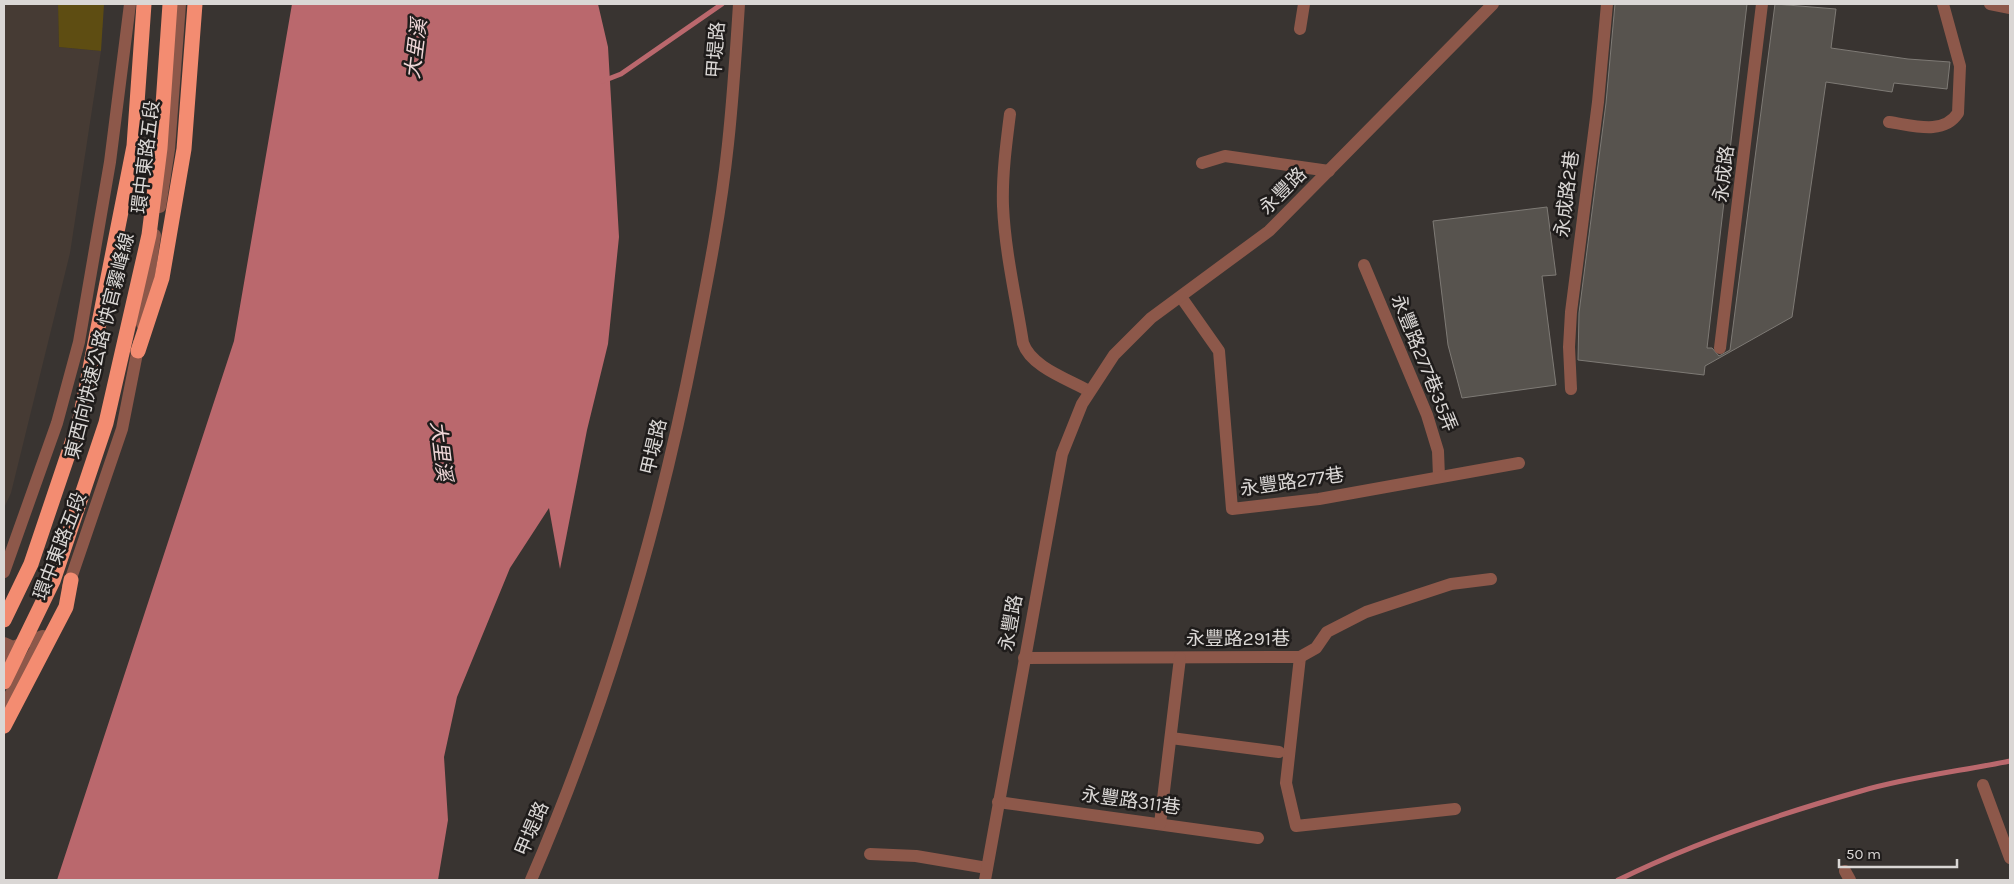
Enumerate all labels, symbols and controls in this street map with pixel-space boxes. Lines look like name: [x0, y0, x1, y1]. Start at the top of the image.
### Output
water label: 大里溪: [401, 15, 431, 80]
street label: 甲堤路: [703, 21, 729, 79]
street label: 環中東路五段: [128, 99, 164, 215]
street label: 永成路: [1710, 144, 1738, 204]
street label: 永成路2巷: [1551, 149, 1583, 239]
street label: 永豐路: [1255, 163, 1311, 219]
street label: 東西向快速公路 快官霧峰線: [61, 231, 139, 461]
street label: 永豐路277巷35弄: [1386, 291, 1462, 435]
street label: 甲堤路: [637, 417, 671, 477]
water label: 大里溪: [426, 420, 456, 485]
street label: 永豐路277巷: [1239, 464, 1345, 500]
street label: 環中東路五段: [29, 489, 91, 603]
street label: 永豐路: [995, 593, 1027, 653]
street label: 永豐路291巷: [1186, 628, 1290, 650]
street label: 永豐路311巷: [1080, 783, 1182, 819]
street label: 甲堤路: [511, 798, 553, 860]
scale bar: [1839, 836, 1956, 868]
text: 50 m: [1846, 845, 1881, 863]

